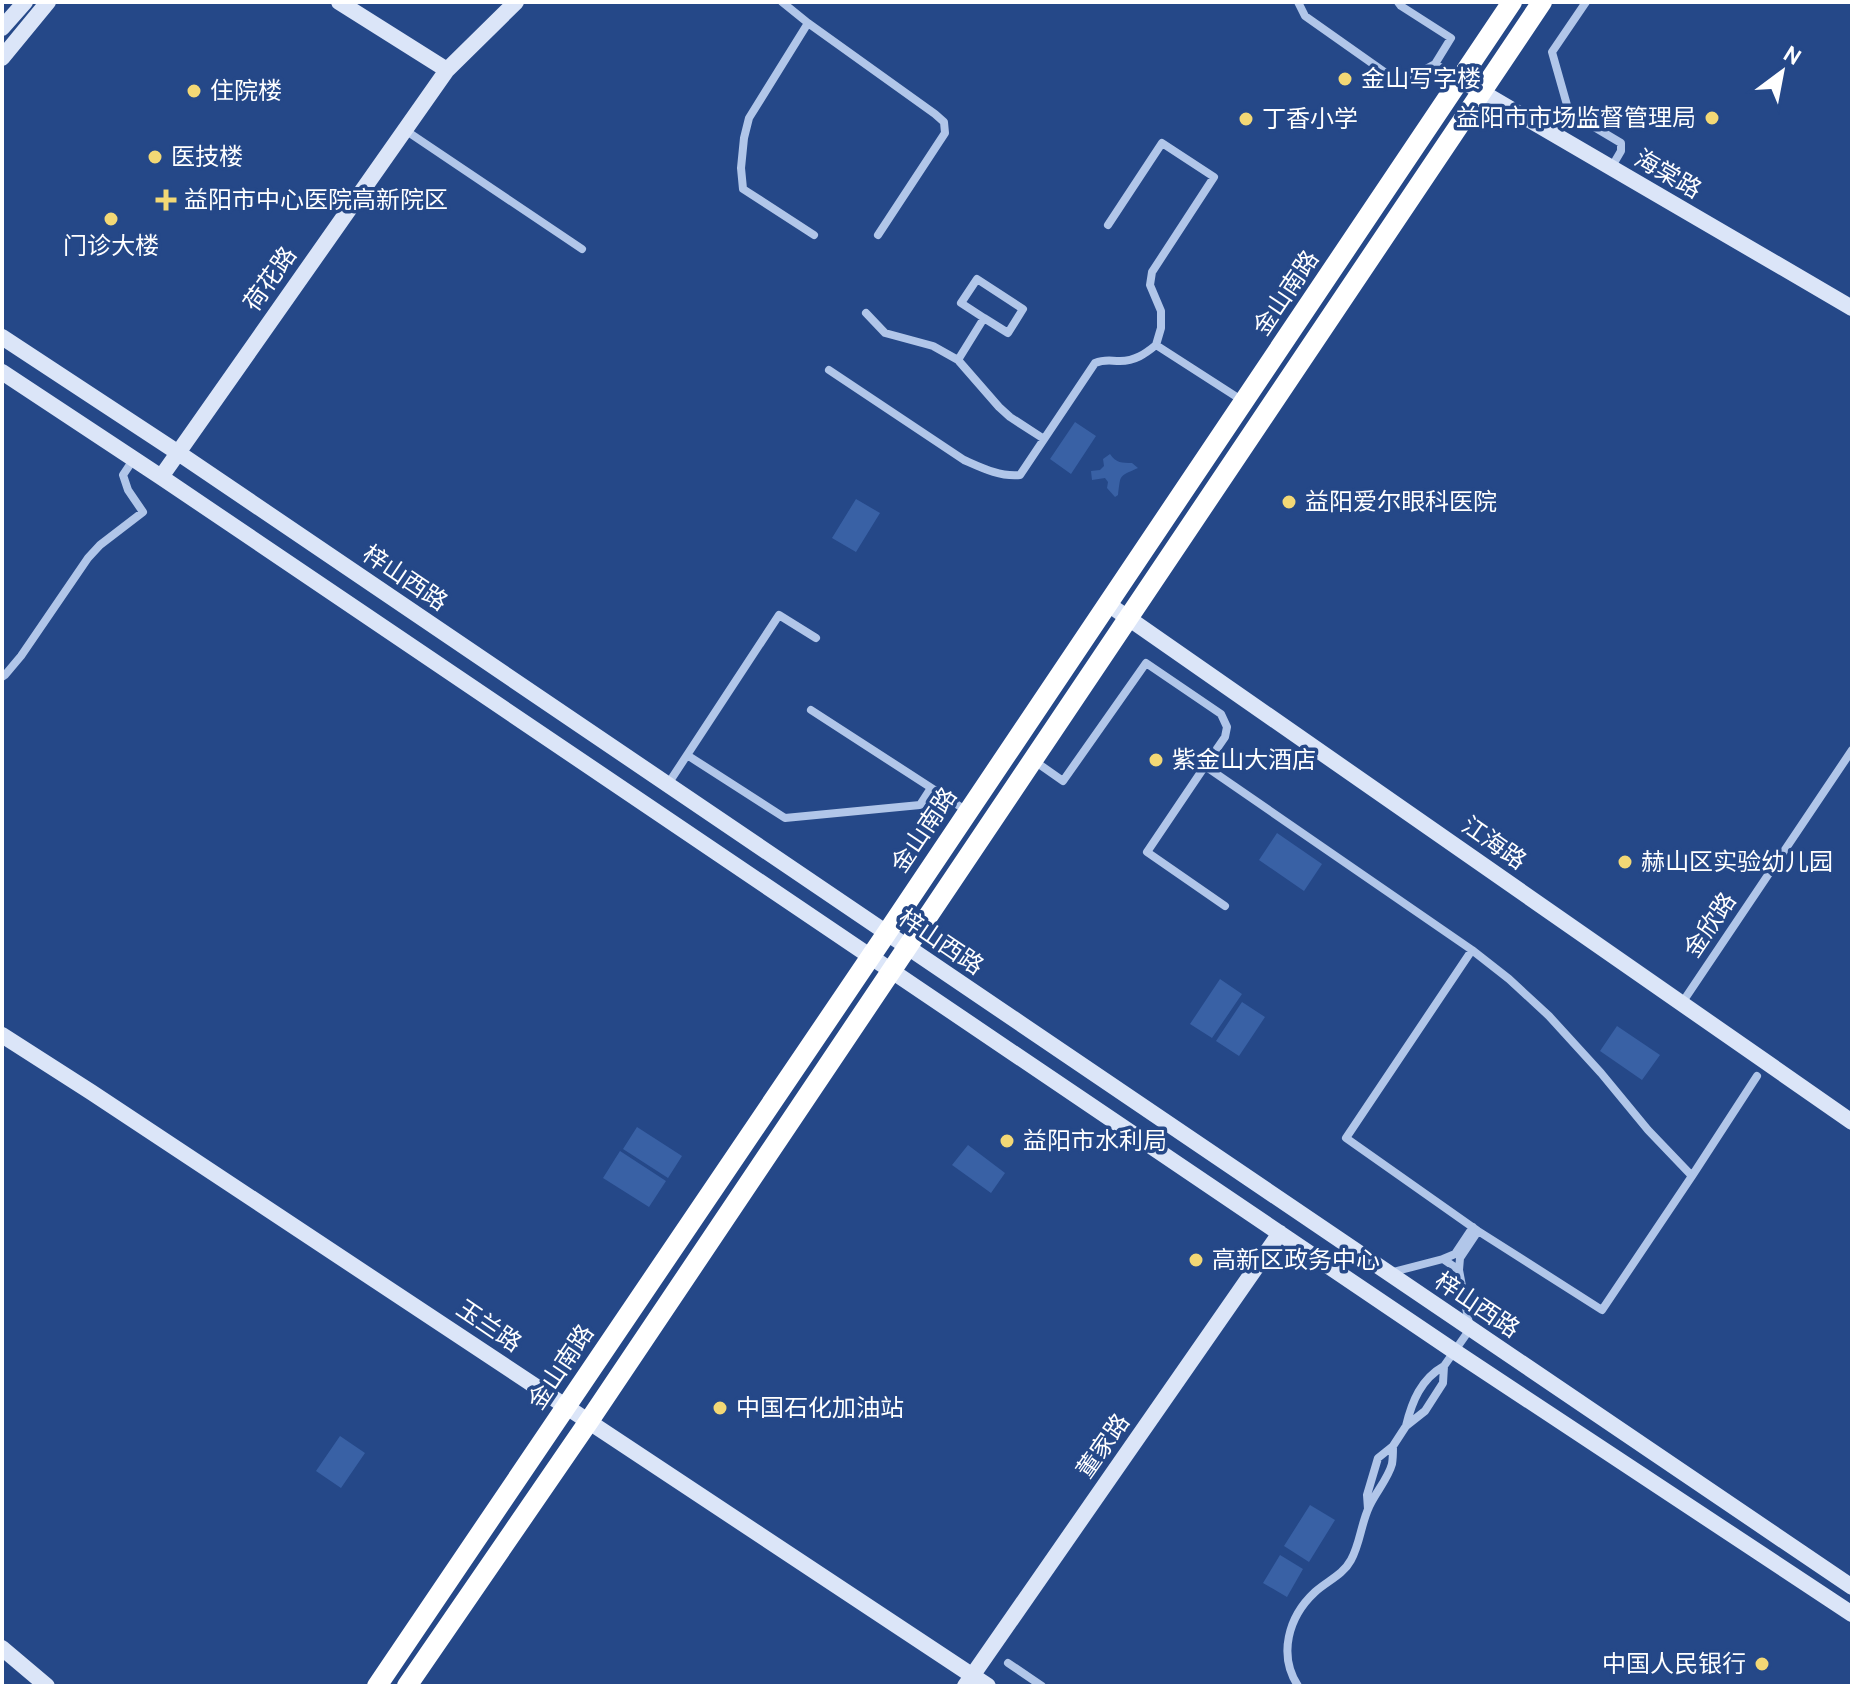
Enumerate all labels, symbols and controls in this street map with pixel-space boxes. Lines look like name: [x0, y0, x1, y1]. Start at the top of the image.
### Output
north arrow: [1742, 32, 1822, 112]
text: N: [1779, 40, 1806, 71]
place label: 金山写字楼: [1361, 64, 1481, 93]
marker: 金山写字楼: [1336, 70, 1354, 88]
place label: 住院楼: [210, 76, 282, 105]
marker: 住院楼: [185, 82, 203, 100]
place label: 益阳市市场监督管理局: [1456, 103, 1696, 132]
place label: 丁香小学: [1262, 104, 1358, 133]
marker: 益阳市市场监督管理局: [1703, 109, 1721, 127]
marker: 丁香小学: [1237, 110, 1255, 128]
place label: 医技楼: [171, 142, 243, 171]
street label: 海棠路: [1630, 143, 1707, 204]
marker: 医技楼: [146, 148, 164, 166]
place label: 益阳市中心医院高新院区: [184, 185, 448, 214]
marker: 益阳市中心医院高新院区: [155, 189, 177, 211]
marker: 门诊大楼: [102, 210, 120, 228]
place label: 门诊大楼: [63, 231, 159, 260]
street label: 荷花路: [237, 241, 302, 317]
street label: 金山南路: [1247, 245, 1324, 341]
place label: 益阳爱尔眼科医院: [1305, 487, 1497, 516]
marker: 益阳爱尔眼科医院: [1280, 493, 1298, 511]
street label: 梓山西路: [357, 539, 453, 616]
place label: 紫金山大酒店: [1172, 745, 1316, 774]
marker: 紫金山大酒店: [1147, 751, 1165, 769]
street label: 金山南路: [885, 782, 962, 878]
street label: 江海路: [1456, 810, 1532, 875]
place label: 赫山区实验幼儿园: [1641, 847, 1833, 876]
marker: 赫山区实验幼儿园: [1616, 853, 1634, 871]
street label: 金欣路: [1677, 887, 1742, 963]
street label: 梓山西路: [893, 903, 989, 980]
place label: 益阳市水利局: [1023, 1126, 1167, 1155]
marker: 益阳市水利局: [998, 1132, 1016, 1150]
place label: 高新区政务中心: [1212, 1245, 1380, 1274]
marker: 高新区政务中心: [1187, 1251, 1205, 1269]
street label: 梓山西路: [1429, 1266, 1525, 1343]
street label: 玉兰路: [451, 1293, 527, 1358]
street label: 金山南路: [522, 1319, 599, 1415]
place label: 中国石化加油站: [736, 1393, 904, 1422]
marker: 中国石化加油站: [711, 1399, 729, 1417]
street label: 董家路: [1070, 1408, 1135, 1484]
place label: 中国人民银行: [1602, 1649, 1746, 1678]
marker: 中国人民银行: [1753, 1655, 1771, 1673]

